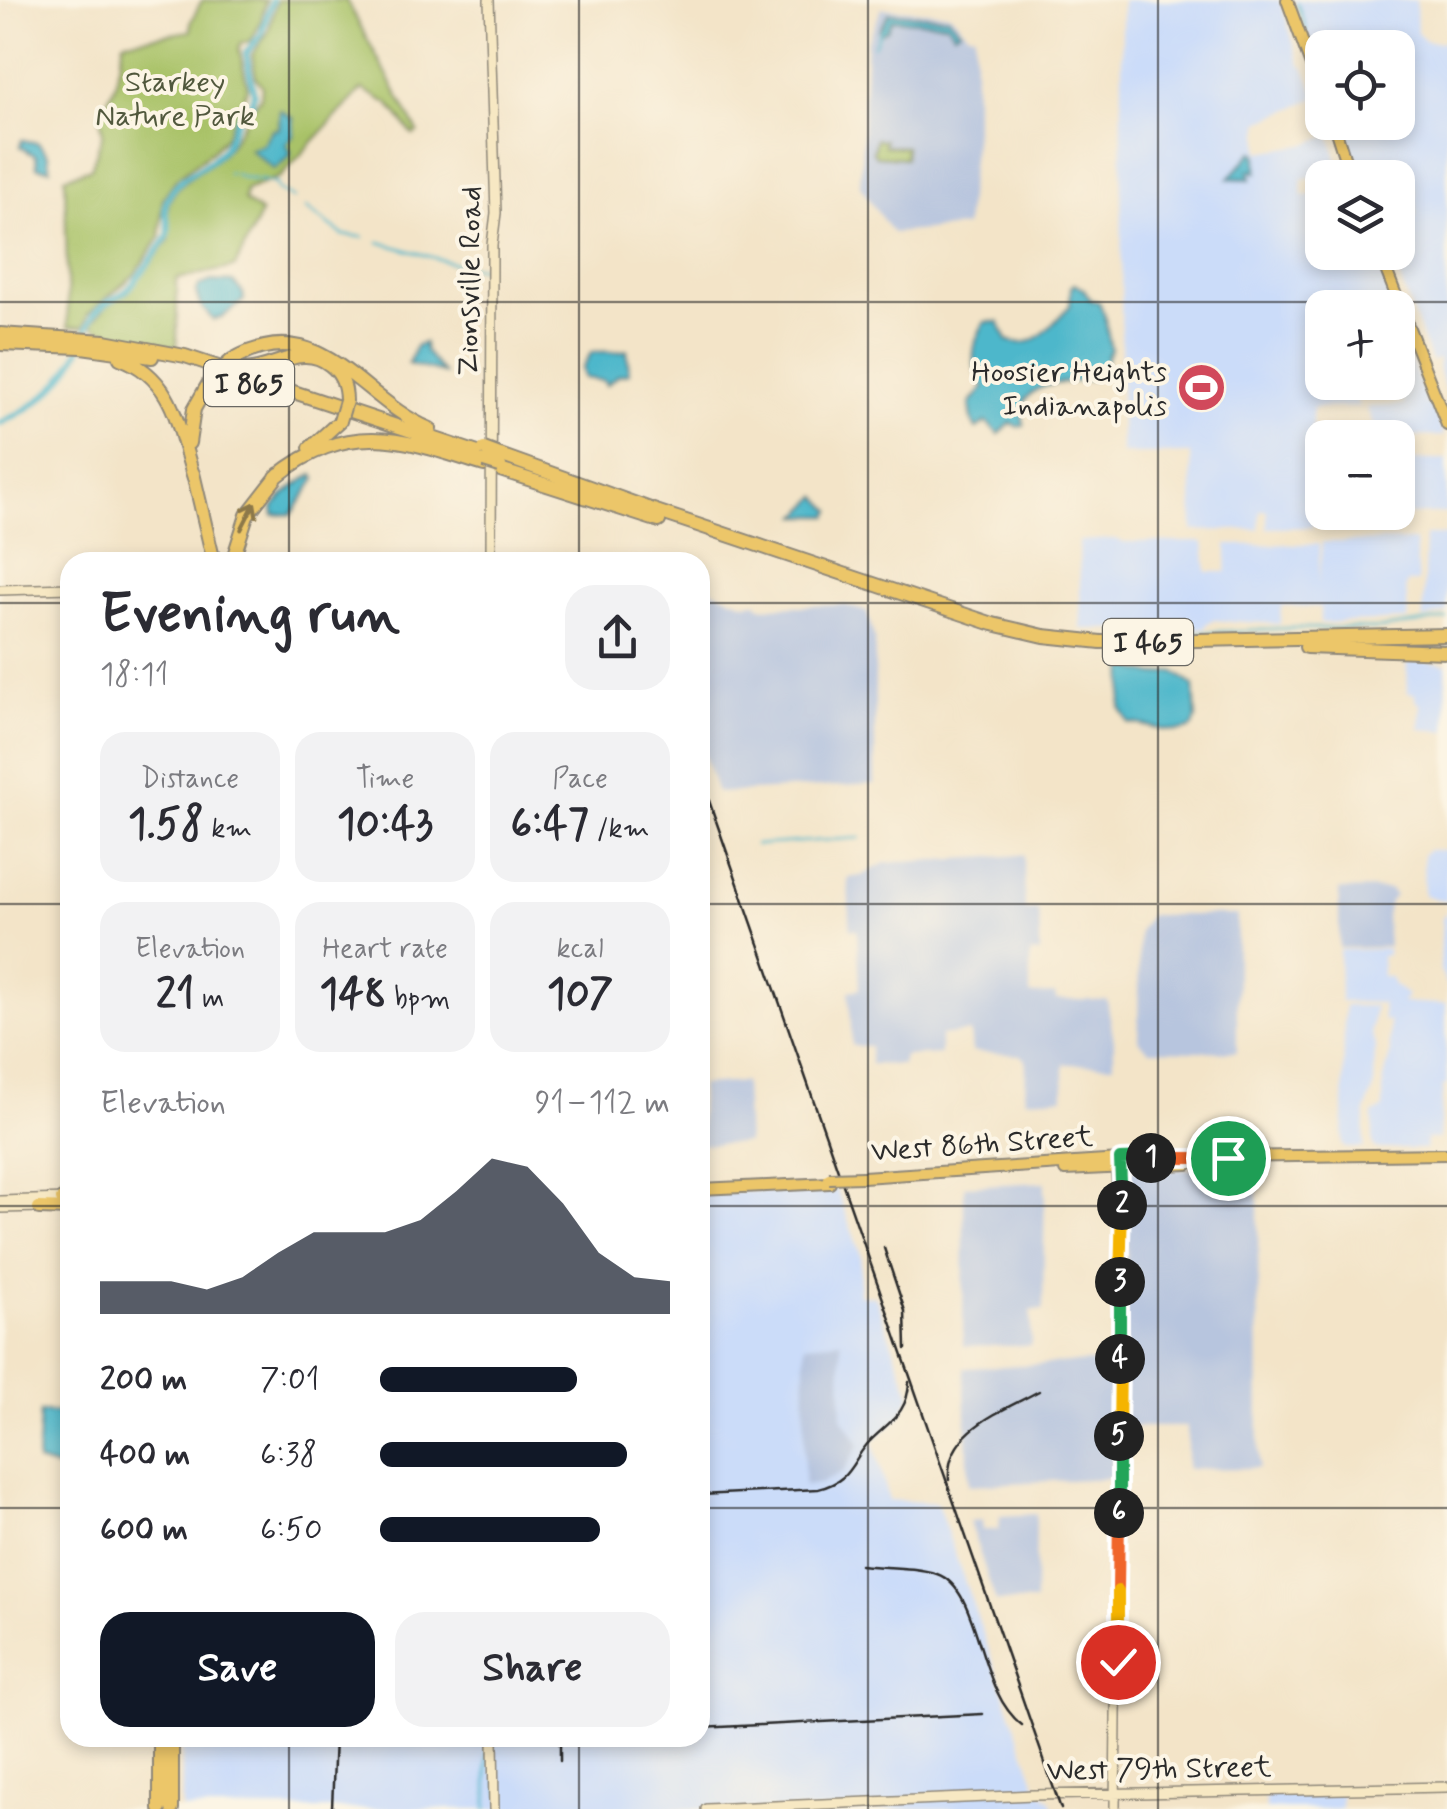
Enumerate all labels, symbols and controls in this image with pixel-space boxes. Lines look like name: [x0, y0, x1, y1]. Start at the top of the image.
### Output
map controls: [1305, 30, 1415, 530]
button: locate: [1305, 30, 1415, 140]
park label: Starkey Nature Park: [95, 63, 255, 136]
button: layers: [1305, 160, 1415, 270]
street label: Zionsville Road: [449, 186, 492, 376]
button: +: [1305, 290, 1415, 400]
place label: Hoosier Heights Indianapolis: [971, 353, 1167, 426]
road number: I 865: [204, 360, 294, 406]
sports icon: Hoosier Heights Indianapolis: [1176, 362, 1228, 414]
button: −: [1305, 420, 1415, 530]
one-way arrow: [239, 502, 258, 532]
text: Evening run: [100, 580, 400, 652]
button: share: [565, 585, 670, 690]
road number: I 465: [1103, 619, 1193, 665]
text: 18:11: [100, 654, 168, 696]
text: Distance: [141, 761, 239, 798]
text: Time: [356, 761, 414, 798]
text: Pace: [552, 761, 608, 798]
text: 1.58: [128, 798, 204, 853]
text: 10:43: [337, 798, 433, 853]
text: 6:47: [511, 798, 589, 853]
text: km: [204, 811, 252, 848]
text: /km: [589, 811, 649, 848]
text: Elevation: [135, 931, 245, 968]
text: Heart rate: [322, 931, 448, 968]
text: kcal: [556, 931, 604, 968]
text: 21: [156, 968, 194, 1023]
text: 148: [320, 968, 387, 1023]
text: 107: [547, 968, 613, 1023]
text: m: [194, 981, 224, 1018]
text: bpm: [387, 981, 450, 1018]
text: Elevation: [100, 1082, 226, 1124]
text: 91–112 m: [535, 1082, 670, 1124]
pin: [1186, 1116, 1271, 1201]
street label: West 86th Street: [870, 1117, 1095, 1172]
icon: arrive: [1201, 1131, 1256, 1186]
pin: 1: [1126, 1133, 1176, 1183]
text: 1: [1145, 1139, 1157, 1176]
pin: 2: [1097, 1180, 1147, 1230]
text: 2: [1115, 1186, 1129, 1223]
pin: 3: [1095, 1257, 1145, 1307]
text: 3: [1114, 1263, 1126, 1300]
pin: 4: [1095, 1334, 1145, 1384]
text: 4: [1112, 1340, 1128, 1377]
text: 200 m: [100, 1359, 187, 1401]
text: 7:01: [260, 1359, 320, 1401]
pin: 5: [1094, 1411, 1144, 1461]
text: 5: [1111, 1417, 1127, 1454]
text: 400 m: [100, 1434, 190, 1476]
text: 6:38: [260, 1434, 317, 1476]
pin: 6: [1094, 1488, 1144, 1538]
text: 6: [1112, 1494, 1126, 1531]
text: 600 m: [100, 1509, 188, 1551]
text: 6:50: [260, 1509, 322, 1551]
button: Save: [100, 1612, 375, 1727]
button: Share: [395, 1612, 670, 1727]
pin: [1076, 1620, 1161, 1705]
icon: check: [1091, 1635, 1146, 1690]
street label: West 79th Street: [1046, 1748, 1272, 1791]

